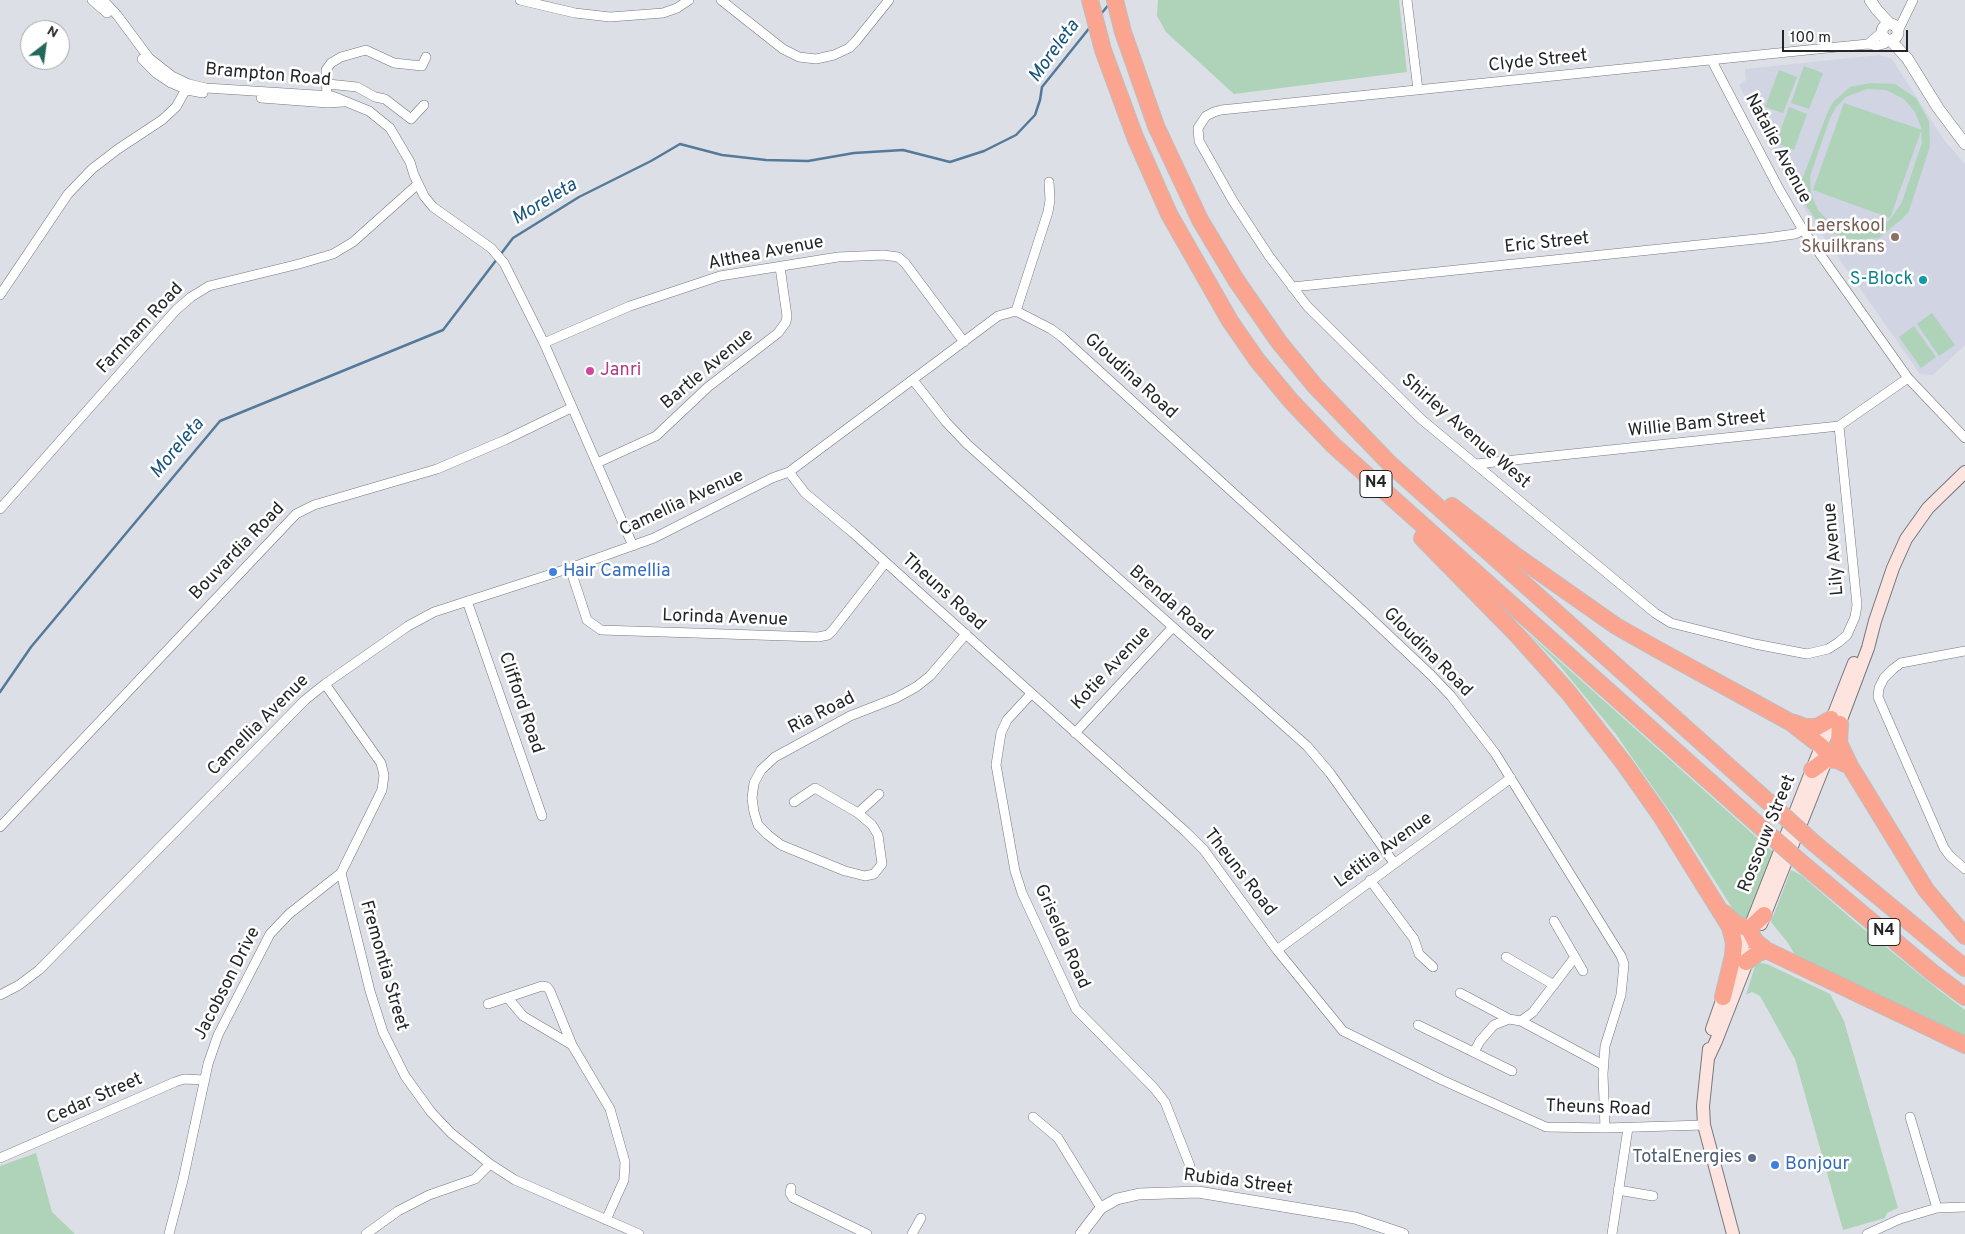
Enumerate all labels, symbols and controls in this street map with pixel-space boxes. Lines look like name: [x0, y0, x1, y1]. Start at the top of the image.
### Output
water label: Moreleta: [1025, 16, 1085, 88]
north arrow: [20, 20, 70, 70]
scale bar: [1785, 20, 1911, 52]
text: N: [44, 23, 61, 42]
text: 100 m: [1790, 29, 1831, 48]
street label: Clyde Street: [1487, 46, 1589, 78]
street label: Brampton Road: [204, 60, 332, 92]
street label: Natalie Avenue: [1739, 91, 1815, 207]
water label: Moreleta: [508, 175, 582, 231]
place label: Laerskool Skuilkrans: [1801, 216, 1885, 258]
street label: Eric Street: [1504, 229, 1590, 259]
marker: Laerskool Skuilkrans: [1889, 231, 1901, 243]
street label: Althea Avenue: [706, 232, 826, 276]
place label: S-Block: [1850, 269, 1913, 291]
marker: S-Block: [1917, 274, 1929, 286]
street label: Farnham Road: [93, 279, 189, 379]
street label: Bartle Avenue: [657, 325, 759, 415]
street label: Gloudina Road: [1079, 330, 1181, 424]
place label: Janri: [600, 360, 641, 382]
marker: Janri: [584, 365, 596, 377]
street label: Shirley Avenue West: [1396, 370, 1534, 494]
street label: Willie Bam Street: [1627, 407, 1767, 443]
water label: Moreleta: [146, 414, 210, 484]
street label: Camellia Avenue: [617, 466, 747, 542]
road number: N4: [1360, 470, 1392, 498]
street label: Bouvardia Road: [186, 499, 290, 605]
street label: Lily Avenue: [1820, 502, 1850, 596]
street label: Theuns Road: [897, 550, 989, 636]
place label: Hair Camellia: [563, 561, 670, 583]
street label: Brenda Road: [1124, 562, 1216, 646]
marker: Hair Camellia: [547, 566, 559, 578]
street label: Gloudina Road: [1378, 604, 1476, 702]
street label: Lorinda Avenue: [662, 606, 788, 632]
street label: Kotie Avenue: [1068, 623, 1156, 715]
street label: Clifford Road: [493, 650, 547, 756]
street label: Camellia Avenue: [204, 671, 314, 781]
street label: Ria Road: [785, 688, 859, 740]
street label: Rossouw Street: [1735, 772, 1801, 896]
street label: Letitia Avenue: [1331, 808, 1437, 894]
street label: Theuns Road: [1198, 825, 1280, 921]
street label: Griselda Road: [1028, 881, 1094, 993]
street label: Fremontia Street: [354, 898, 412, 1034]
road number: N4: [1868, 919, 1900, 946]
street label: Jacobson Drive: [190, 924, 266, 1044]
street label: Cedar Street: [44, 1069, 146, 1131]
street label: Theuns Road: [1545, 1096, 1651, 1122]
place label: TotalEnergies: [1632, 1147, 1742, 1169]
marker: TotalEnergies: [1746, 1152, 1758, 1164]
place label: Bonjour: [1785, 1154, 1849, 1176]
marker: Bonjour: [1769, 1159, 1781, 1171]
street label: Rubida Street: [1182, 1166, 1294, 1200]

